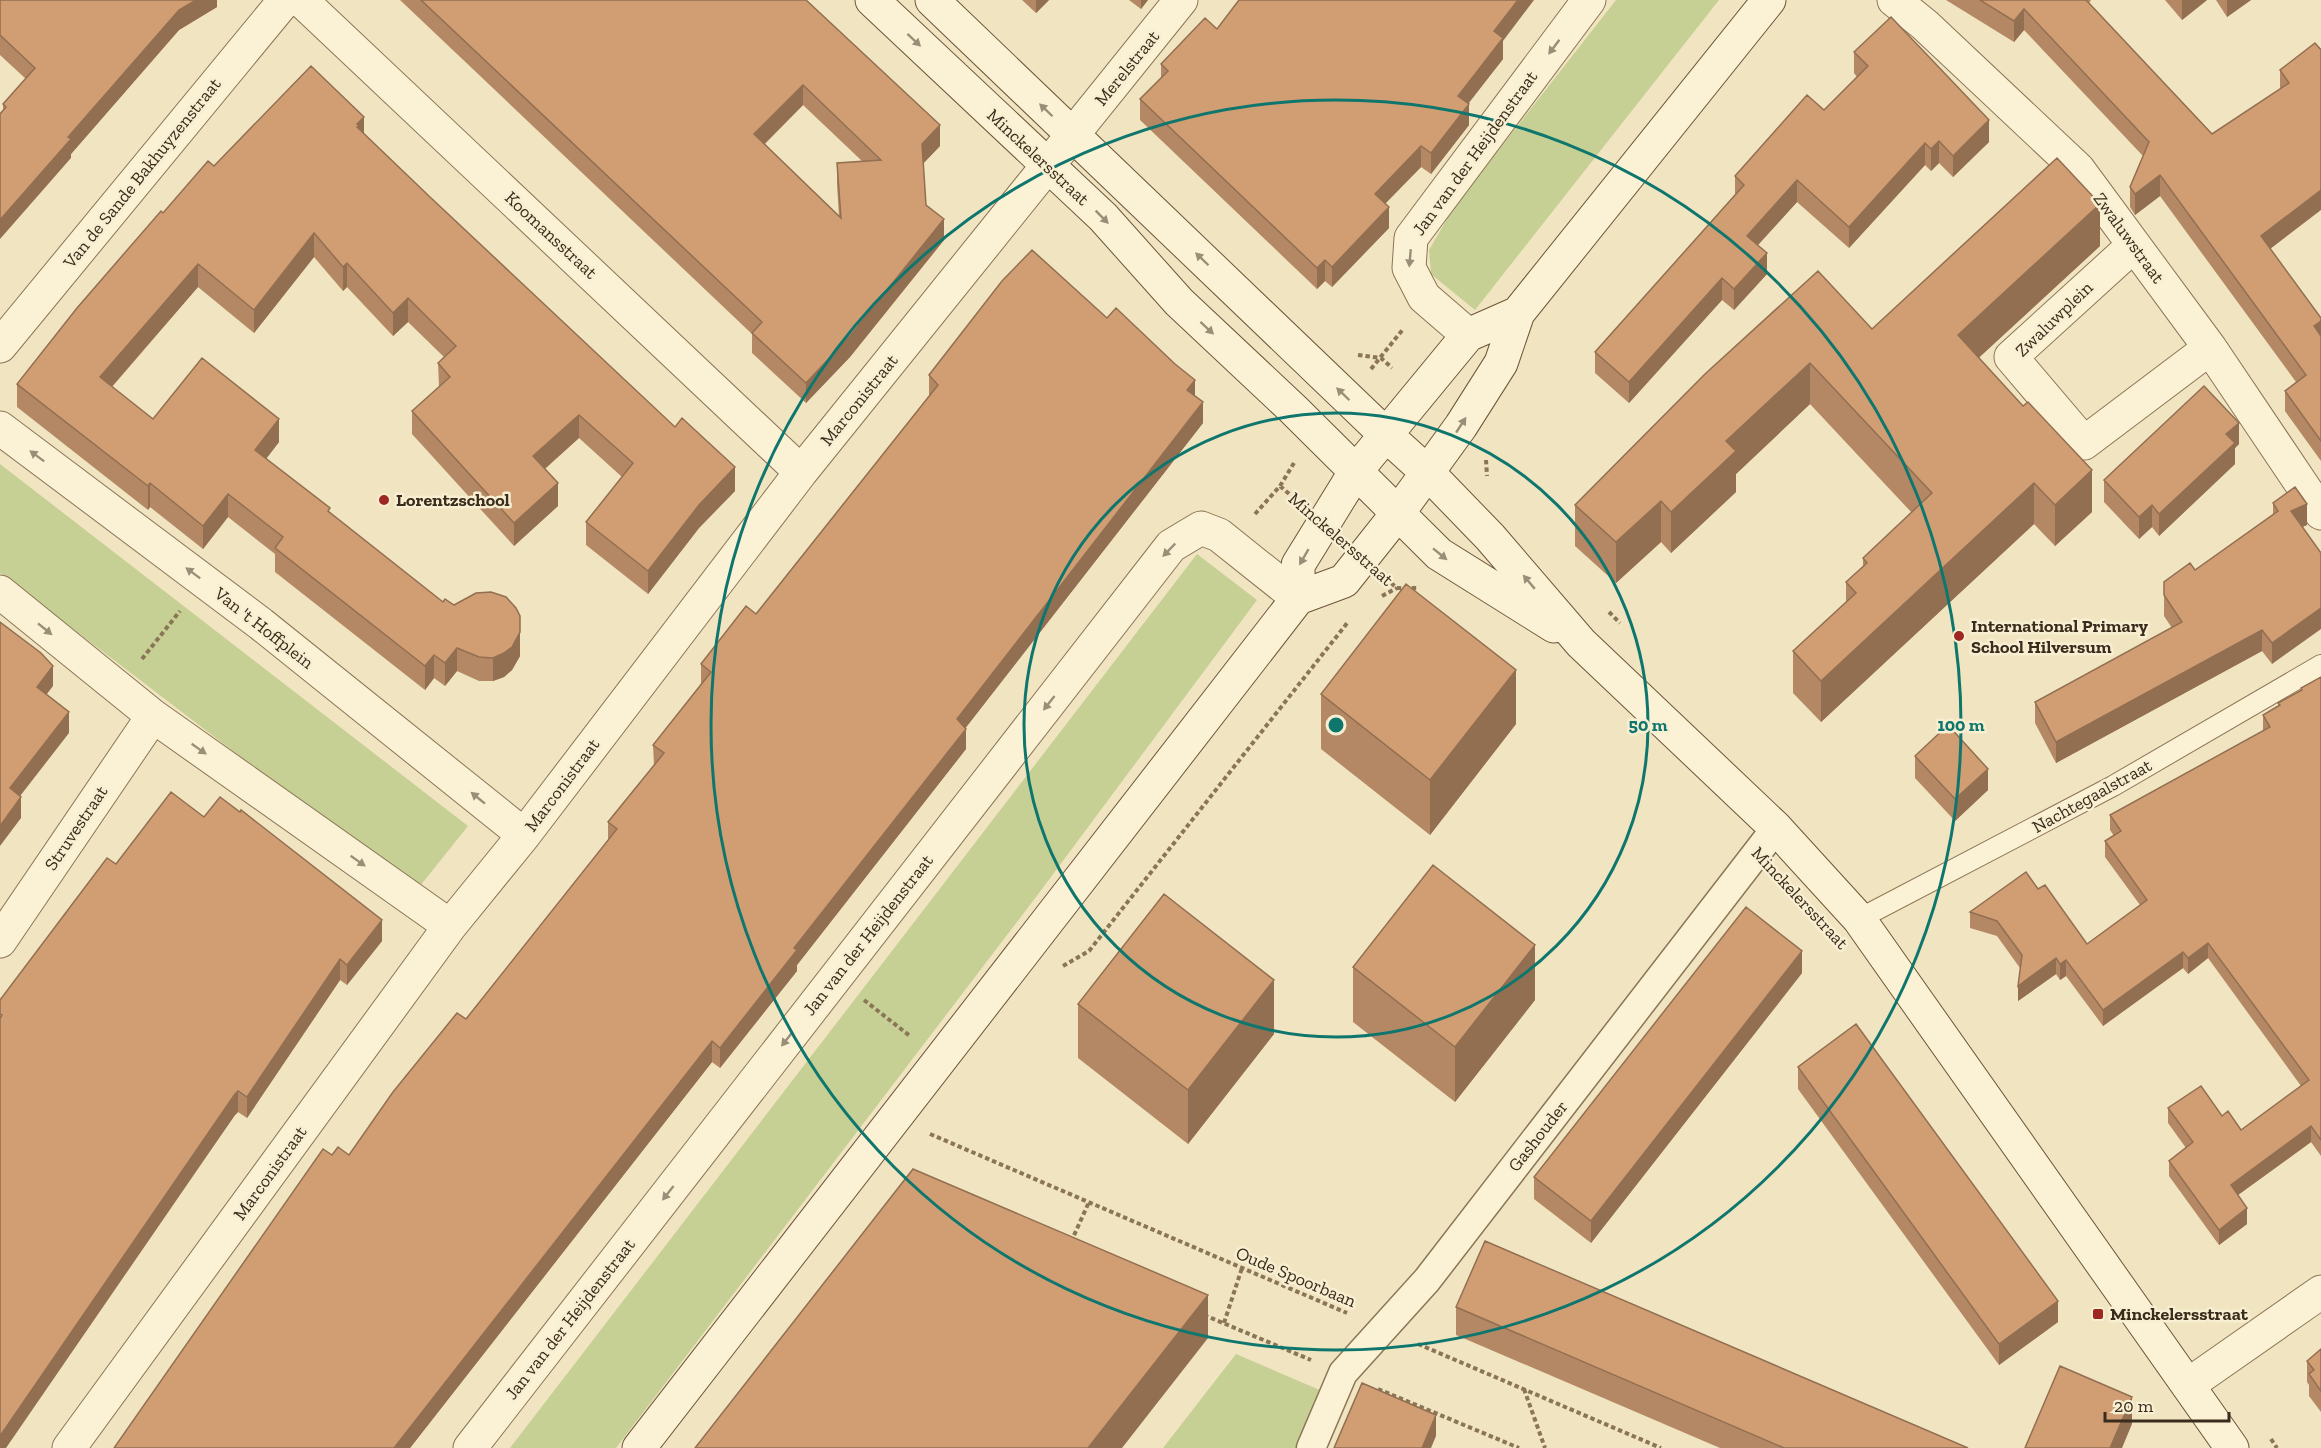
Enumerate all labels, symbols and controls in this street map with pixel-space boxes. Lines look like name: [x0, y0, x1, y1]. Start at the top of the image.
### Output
street label: Merelstraat: [1090, 26, 1164, 110]
one-way arrow: [907, 33, 922, 47]
one-way arrow: [1547, 39, 1560, 55]
street label: Jan van der Heijdenstraat: [1408, 66, 1542, 240]
street label: Van de Sande Bakhuyzenstraat: [58, 73, 226, 273]
one-way arrow: [1039, 103, 1053, 117]
street label: Minckelersstraat: [982, 104, 1094, 210]
street label: Koomansstraat: [500, 187, 602, 284]
street label: Zwaluwstraat: [2089, 188, 2169, 288]
one-way arrow: [1095, 210, 1110, 224]
one-way arrow: [1405, 248, 1415, 267]
one-way arrow: [1194, 252, 1209, 266]
street label: Zwaluwplein: [2011, 276, 2098, 361]
one-way arrow: [1199, 321, 1214, 335]
street label: Marconistraat: [816, 350, 903, 450]
one-way arrow: [1336, 387, 1350, 401]
one-way arrow: [1455, 417, 1466, 433]
one-way arrow: [30, 450, 46, 462]
street label: Minckelersstraat: [1284, 487, 1398, 591]
place label: Lorentzschool: [396, 489, 510, 511]
marker: Lorentzschool: [377, 493, 391, 507]
one-way arrow: [1163, 542, 1177, 556]
one-way arrow: [1433, 547, 1448, 559]
one-way arrow: [1298, 549, 1309, 565]
one-way arrow: [186, 568, 201, 580]
one-way arrow: [1523, 575, 1536, 590]
street label: Van 't Hoffplein: [209, 582, 319, 674]
place label: International Primary School Hilversum: [1971, 615, 2149, 658]
one-way arrow: [38, 622, 53, 634]
marker: International Primary School Hilversum: [1952, 629, 1966, 643]
one-way arrow: [1042, 695, 1055, 711]
text: 50 m: [1629, 714, 1668, 736]
text: 100 m: [1937, 714, 1985, 736]
centre of rings: [1326, 715, 1346, 735]
street label: Marconistraat: [520, 734, 604, 836]
one-way arrow: [191, 743, 207, 755]
street label: Nachtegaalstraat: [2028, 754, 2156, 838]
street label: Struvestraat: [40, 781, 112, 874]
one-way arrow: [470, 792, 486, 805]
street label: Minckelersstraat: [1747, 842, 1853, 954]
street label: Jan van der Heijdenstraat: [798, 850, 938, 1020]
one-way arrow: [350, 855, 366, 867]
one-way arrow: [781, 1031, 793, 1047]
street label: Gashouder: [1503, 1096, 1573, 1176]
street label: Marconistraat: [228, 1121, 312, 1224]
one-way arrow: [661, 1185, 674, 1201]
street label: Jan van der Heijdenstraat: [500, 1234, 640, 1404]
street label: Oude Spoorbaan: [1233, 1242, 1360, 1312]
place label: Minckelersstraat: [2110, 1303, 2249, 1325]
marker: Minckelersstraat: [2091, 1307, 2105, 1321]
scale bar: [2105, 1385, 2230, 1423]
text: 20 m: [2114, 1395, 2154, 1417]

